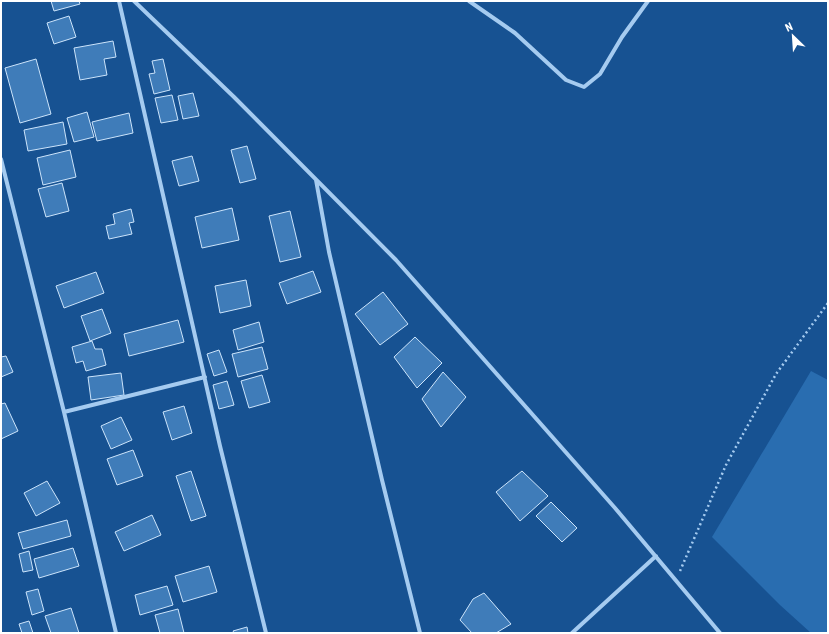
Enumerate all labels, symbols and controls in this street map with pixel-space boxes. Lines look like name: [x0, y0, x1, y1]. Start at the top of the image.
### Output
north arrow: [773, 16, 813, 56]
text: N: [783, 20, 795, 35]

